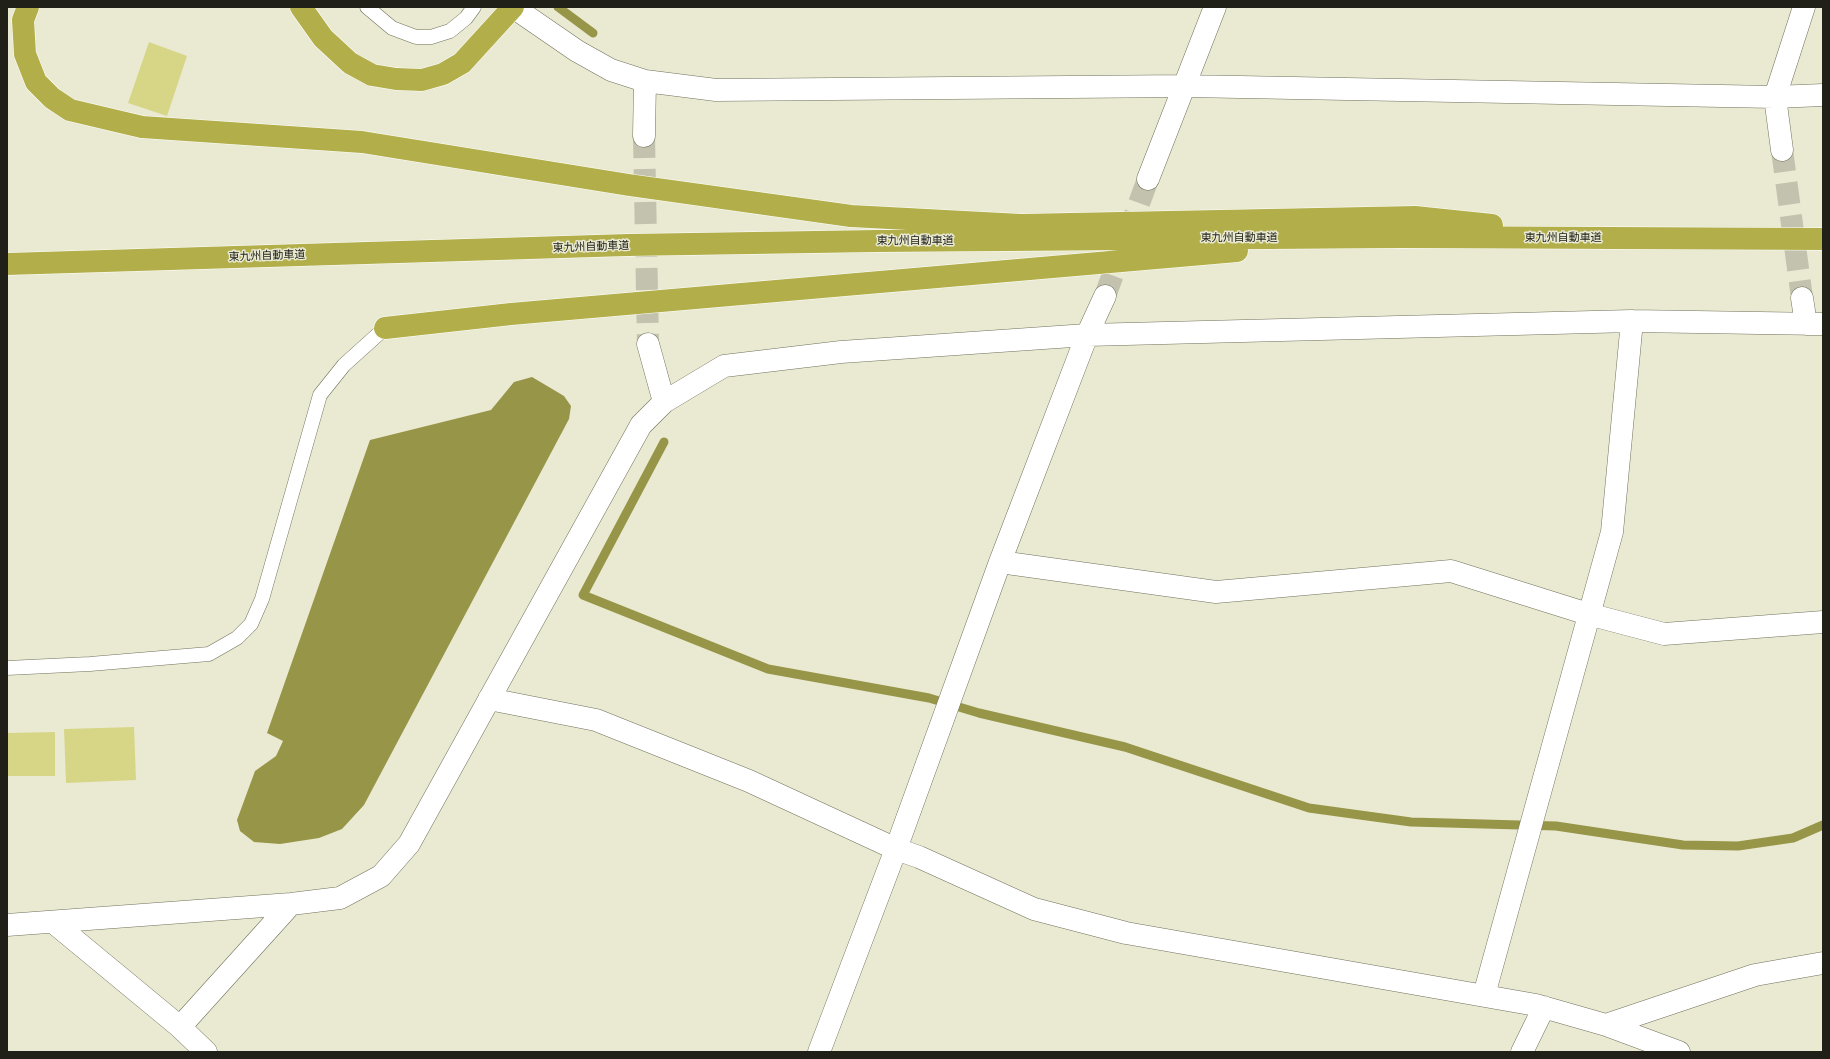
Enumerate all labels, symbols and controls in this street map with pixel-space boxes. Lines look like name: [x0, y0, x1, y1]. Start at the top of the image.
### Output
street label: 東九州自動車道: [1201, 231, 1277, 245]
street label: 東九州自動車道: [1525, 231, 1601, 245]
street label: 東九州自動車道: [877, 234, 953, 248]
street label: 東九州自動車道: [552, 239, 630, 255]
street label: 東九州自動車道: [228, 248, 306, 264]

